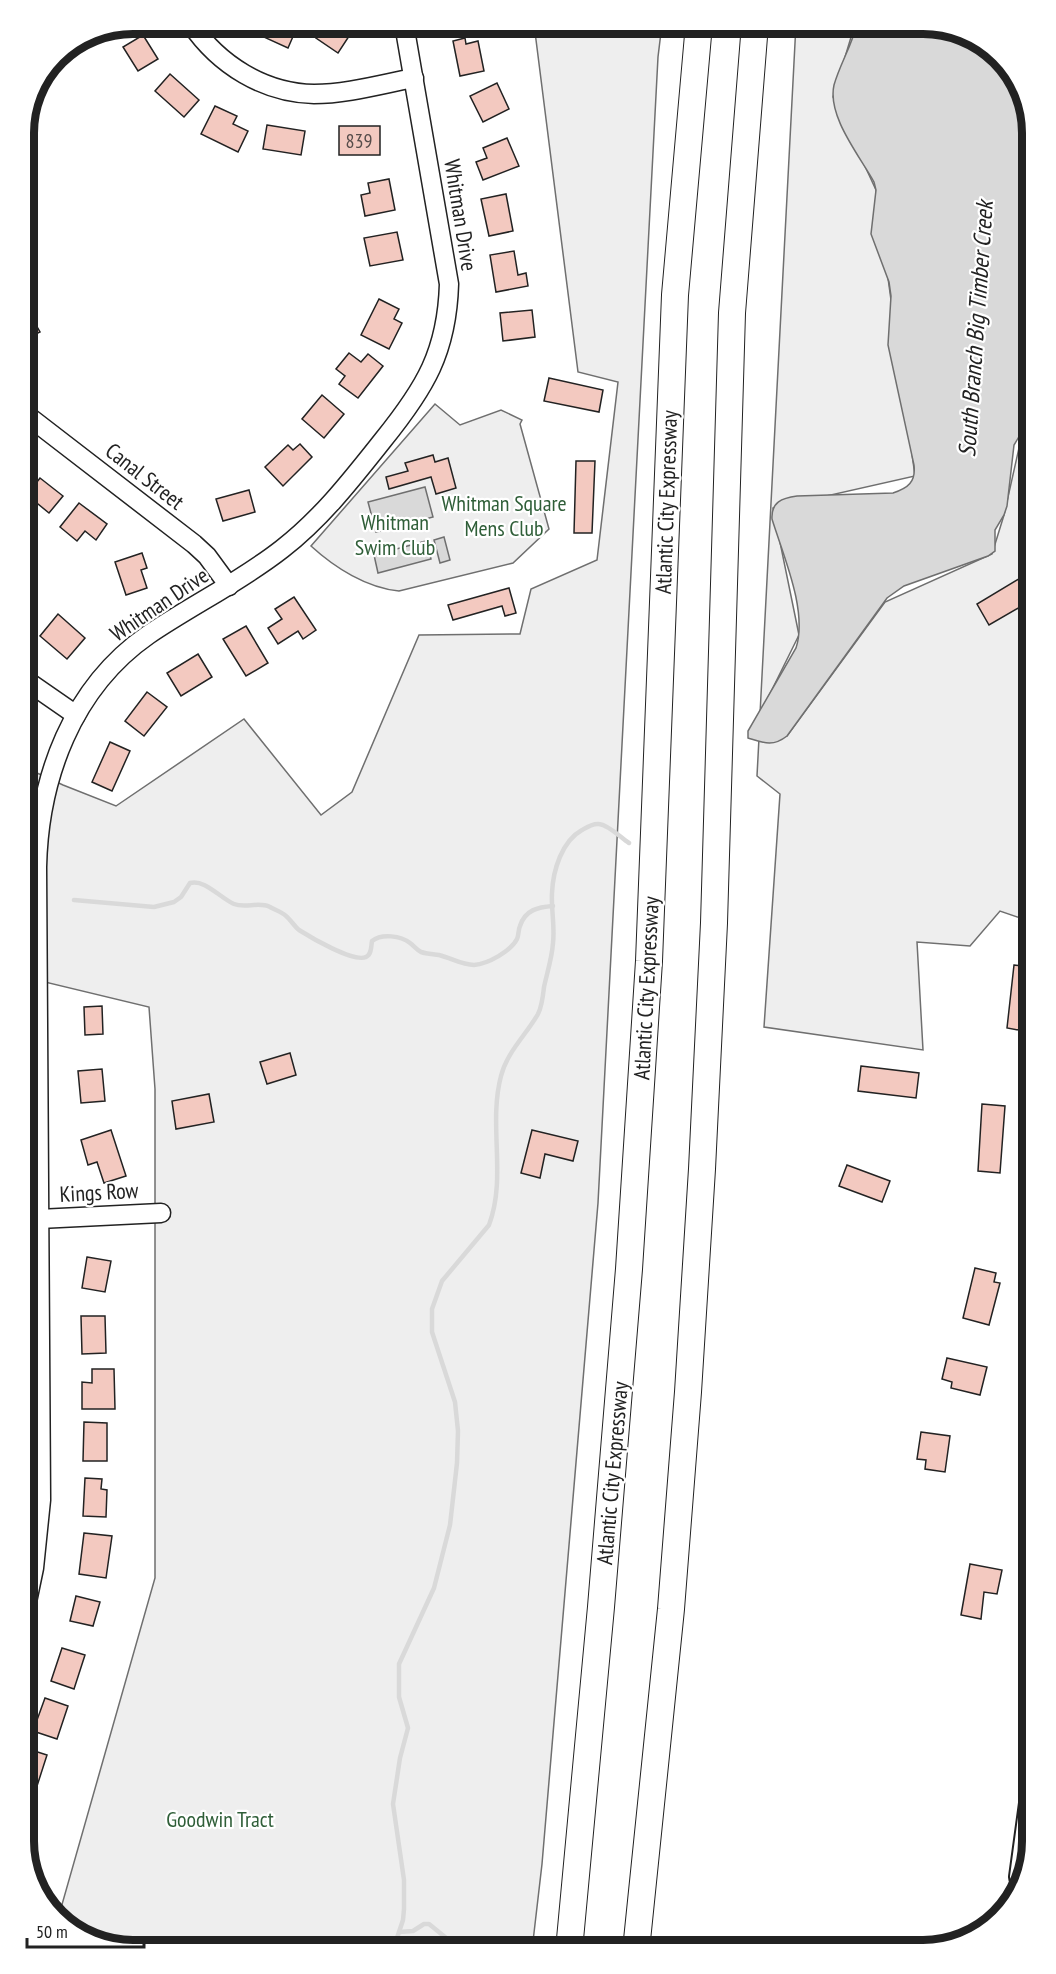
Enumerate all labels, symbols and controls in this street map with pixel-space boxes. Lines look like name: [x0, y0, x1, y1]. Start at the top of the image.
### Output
house number: 839: [346, 128, 373, 154]
street label: Whitman Drive: [438, 157, 484, 273]
water label: South Branch Big Timber Creek: [951, 197, 1000, 458]
street label: Atlantic City Expressway: [649, 409, 683, 594]
street label: Canal Street: [100, 437, 190, 515]
park label: Whitman Square Mens Club: [441, 489, 567, 542]
park label: Whitman Swim Club: [355, 508, 435, 561]
street label: Whitman Drive: [104, 561, 214, 647]
street label: Atlantic City Expressway: [627, 895, 665, 1081]
street label: Kings Row: [59, 1176, 139, 1208]
street label: Atlantic City Expressway: [590, 1379, 634, 1566]
park label: Goodwin Tract: [166, 1805, 274, 1833]
scale bar: [27, 1911, 144, 1949]
text: 50 m: [36, 1920, 68, 1943]

